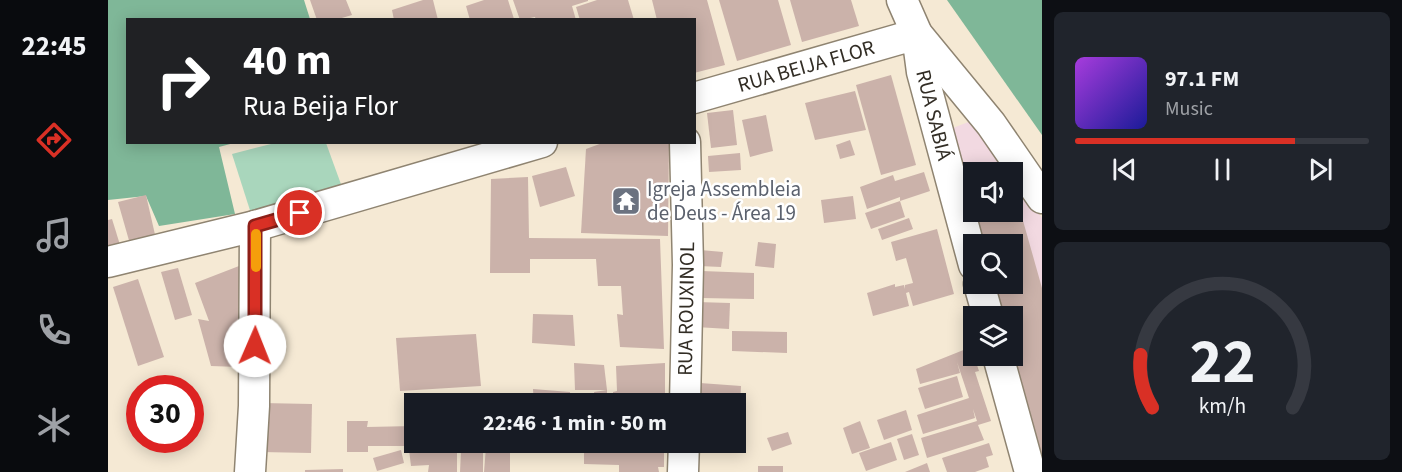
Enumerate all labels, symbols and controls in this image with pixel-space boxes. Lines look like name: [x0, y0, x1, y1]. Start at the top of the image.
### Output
text: 22:45: [21, 27, 87, 66]
text: 40 m: [243, 31, 332, 91]
street label: RUA BEIJA FLOR: [734, 32, 878, 100]
icon: right: [144, 42, 222, 120]
text: 97.1 FM: [1165, 63, 1239, 95]
street label: RUA SABIÁ: [908, 66, 960, 164]
text: Rua Beija Flor: [243, 87, 398, 126]
text: Music: [1165, 95, 1213, 123]
icon: directions: [33, 119, 75, 161]
icon: previous: [1108, 153, 1141, 186]
icon: pause: [1206, 153, 1239, 186]
icon: next: [1304, 153, 1337, 186]
map controls: [963, 162, 1023, 366]
button: sound: [963, 162, 1023, 222]
place label: Igreja Assembleia de Deus - Área 19: [647, 174, 801, 228]
temple icon: Igreja Assembleia de Deus - Área 19: [610, 185, 642, 217]
pin: [274, 187, 325, 238]
icon: arrive: [283, 196, 316, 229]
icon: music: [33, 214, 75, 256]
button: search: [963, 234, 1023, 294]
street label: RUA ROUXINOL: [670, 242, 702, 376]
button: layers: [963, 306, 1023, 366]
icon: phone: [33, 309, 75, 351]
position arrow: [223, 314, 287, 378]
text: 22: [1189, 318, 1255, 407]
speed limit sign: 30: [126, 375, 204, 453]
text: km/h: [1198, 391, 1246, 422]
icon: climate: [33, 404, 75, 446]
text: 22:46 · 1 min · 50 m: [483, 407, 667, 439]

